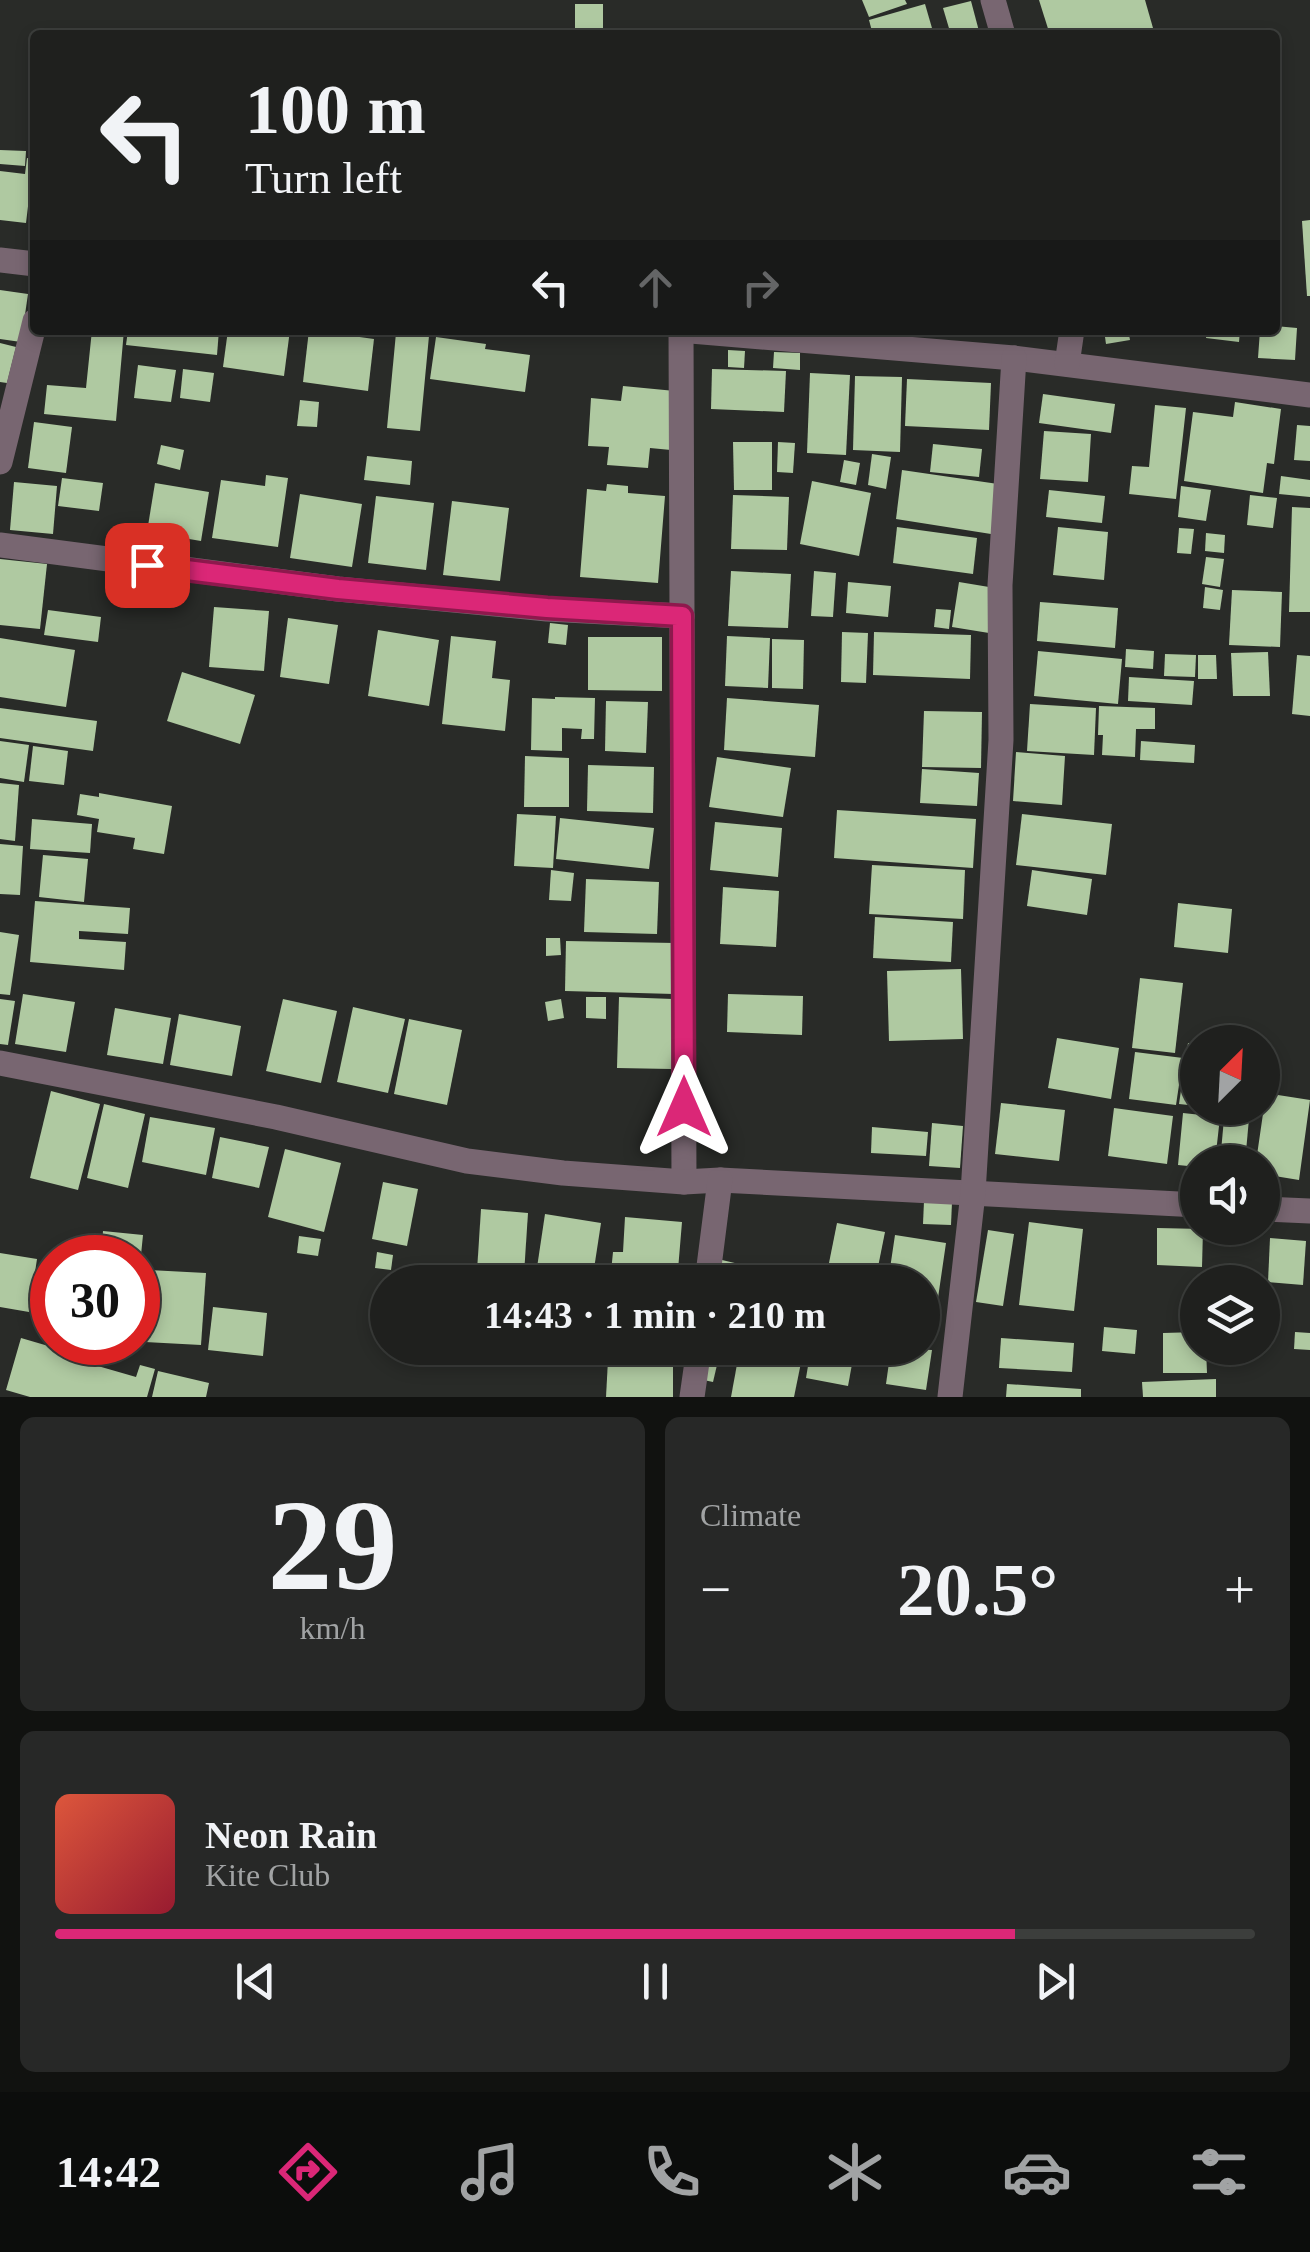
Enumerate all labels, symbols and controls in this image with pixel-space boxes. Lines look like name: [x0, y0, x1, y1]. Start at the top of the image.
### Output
icon: left: [80, 70, 210, 200]
text: 100 m: [245, 71, 426, 148]
text: Turn left: [245, 153, 402, 203]
icon: left: [523, 260, 578, 315]
icon: ahead: [628, 260, 683, 315]
icon: right: [733, 260, 788, 315]
pin: [105, 523, 190, 608]
icon: arrive: [120, 538, 175, 593]
north arrow: [1180, 1025, 1280, 1125]
map controls: [1180, 1025, 1280, 1365]
position arrow: [632, 1055, 736, 1159]
button: sound: [1180, 1145, 1280, 1245]
speed limit sign: 30: [30, 1235, 160, 1365]
button: layers: [1180, 1265, 1280, 1365]
text: 14:43 · 1 min · 210 m: [484, 1294, 826, 1336]
text: 29: [268, 1473, 398, 1617]
text: Climate: [700, 1497, 801, 1533]
text: 20.5°: [897, 1548, 1058, 1631]
text: −: [700, 1559, 731, 1620]
text: +: [1224, 1559, 1255, 1620]
text: km/h: [300, 1610, 365, 1646]
text: Neon Rain: [205, 1814, 377, 1856]
text: Kite Club: [205, 1857, 330, 1893]
icon: previous: [228, 1954, 283, 2009]
icon: pause: [628, 1954, 683, 2009]
icon: next: [1028, 1954, 1083, 2009]
icon: directions: [273, 2137, 343, 2207]
icon: music: [455, 2137, 525, 2207]
icon: phone: [637, 2137, 707, 2207]
icon: climate: [820, 2137, 890, 2207]
icon: car: [1002, 2137, 1072, 2207]
icon: filters: [1184, 2137, 1254, 2207]
text: 14:42: [56, 2147, 161, 2197]

